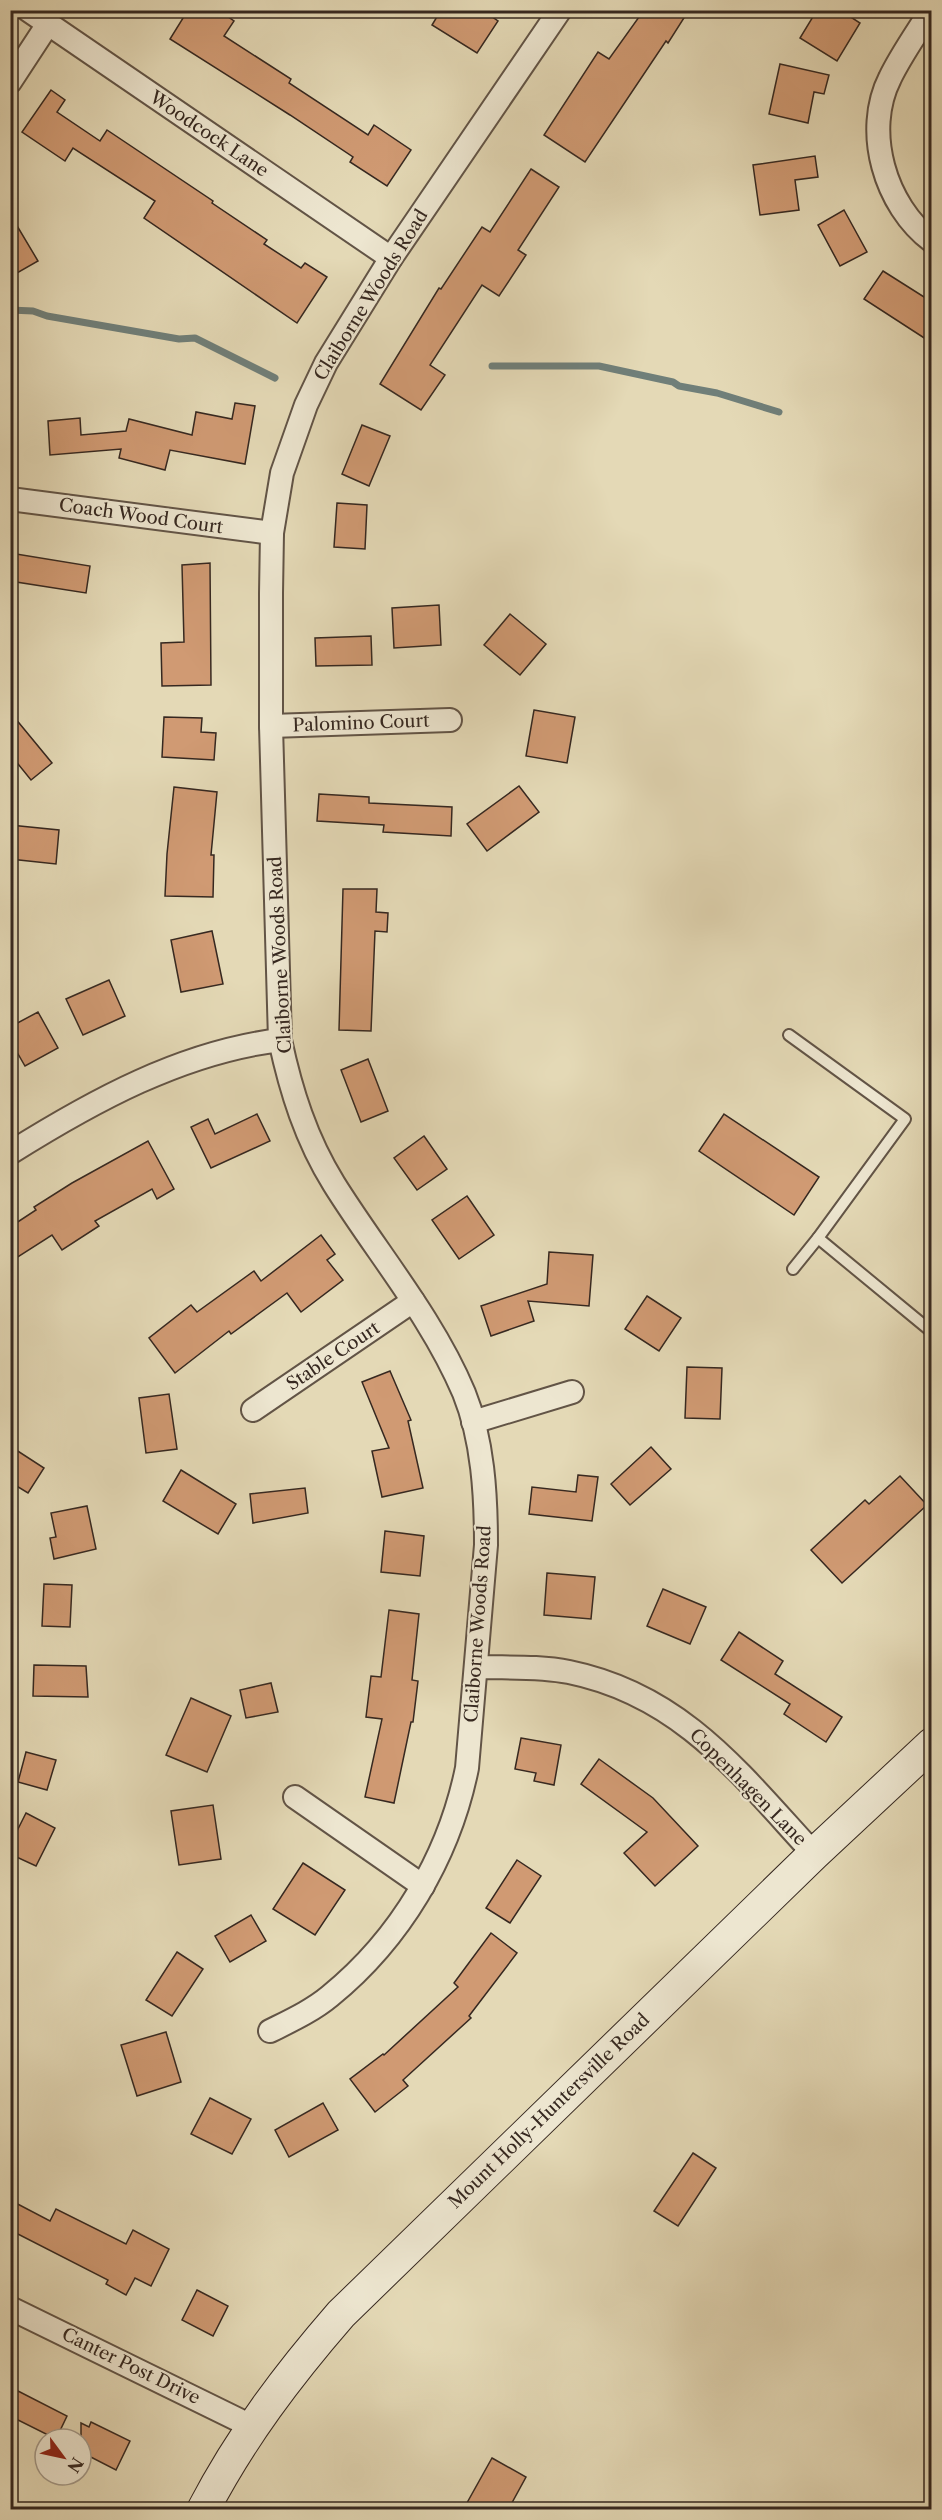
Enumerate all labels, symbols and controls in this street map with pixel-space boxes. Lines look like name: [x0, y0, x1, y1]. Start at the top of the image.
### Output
street label: Woodcock Lane: [145, 86, 273, 182]
street label: Claiborne Woods Road: [309, 205, 433, 385]
street label: Coach Wood Court: [58, 494, 225, 538]
street label: Palomino Court: [292, 710, 430, 736]
street label: Claiborne Woods Road: [264, 856, 296, 1054]
street label: Stable Court: [282, 1316, 384, 1395]
street label: Claiborne Woods Road: [460, 1525, 496, 1723]
street label: Copenhagen Lane: [685, 1724, 811, 1850]
street label: Mount Holly-Huntersville Road: [444, 2009, 654, 2213]
street label: Canter Post Drive: [58, 2323, 204, 2409]
north arrow: [33, 2427, 93, 2487]
text: N: [63, 2454, 88, 2477]

